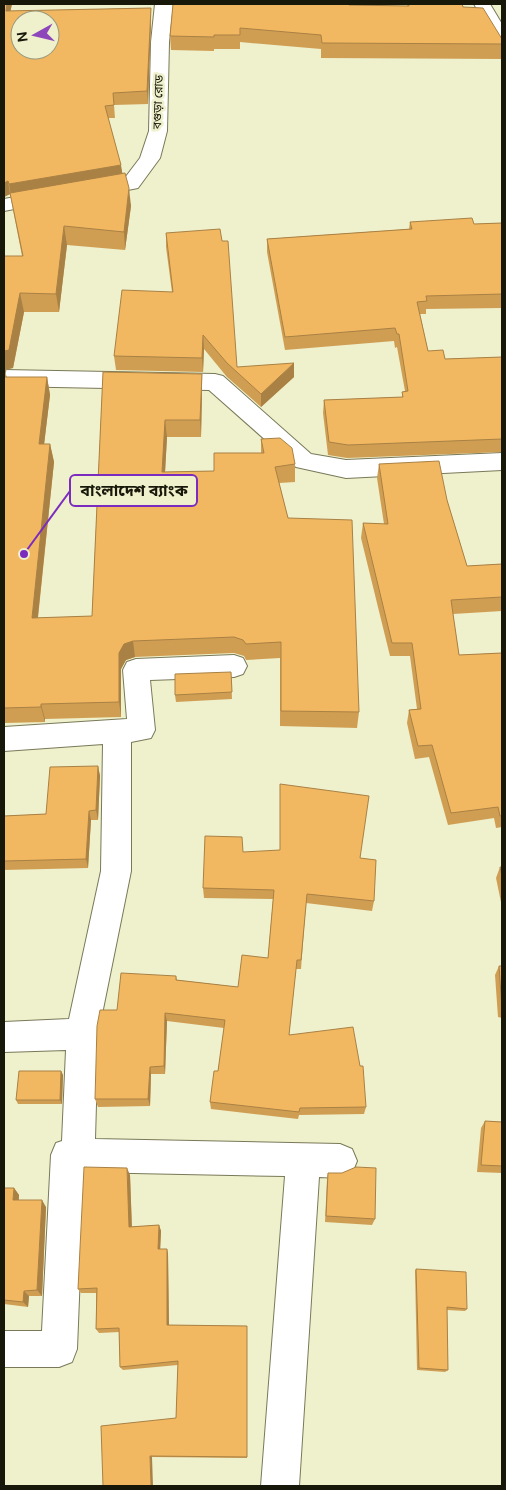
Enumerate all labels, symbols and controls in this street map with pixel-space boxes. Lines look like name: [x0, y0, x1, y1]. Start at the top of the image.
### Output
north arrow: [10, 10, 60, 60]
text: N: [13, 30, 32, 43]
street label: বগুড়া রোড: [149, 74, 167, 130]
callout: বাংলাদেশ ব্যাংক: [70, 475, 197, 506]
text: বাংলাদেশ ব্যাংক: [79, 480, 189, 501]

